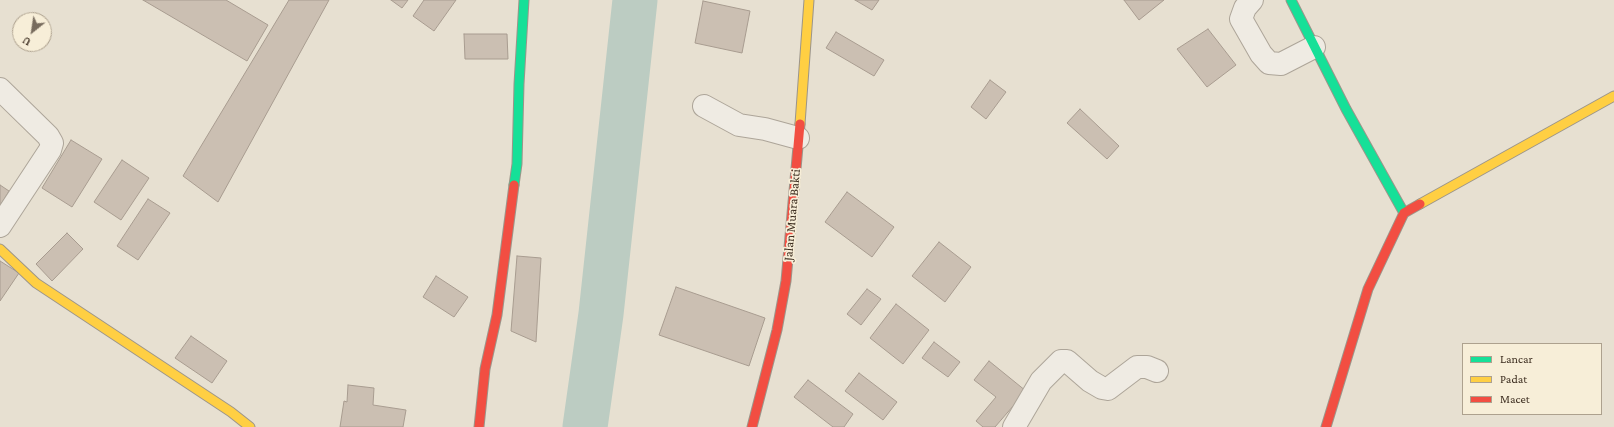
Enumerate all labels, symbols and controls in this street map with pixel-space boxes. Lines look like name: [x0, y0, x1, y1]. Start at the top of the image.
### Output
north arrow: [12, 12, 52, 52]
text: U: [20, 34, 33, 49]
street label: Jalan Muara Bakti: [780, 168, 804, 262]
legend: [1462, 343, 1602, 415]
text: Lancar: [1500, 352, 1533, 366]
text: Padat: [1500, 372, 1527, 386]
text: Macet: [1500, 392, 1530, 406]

